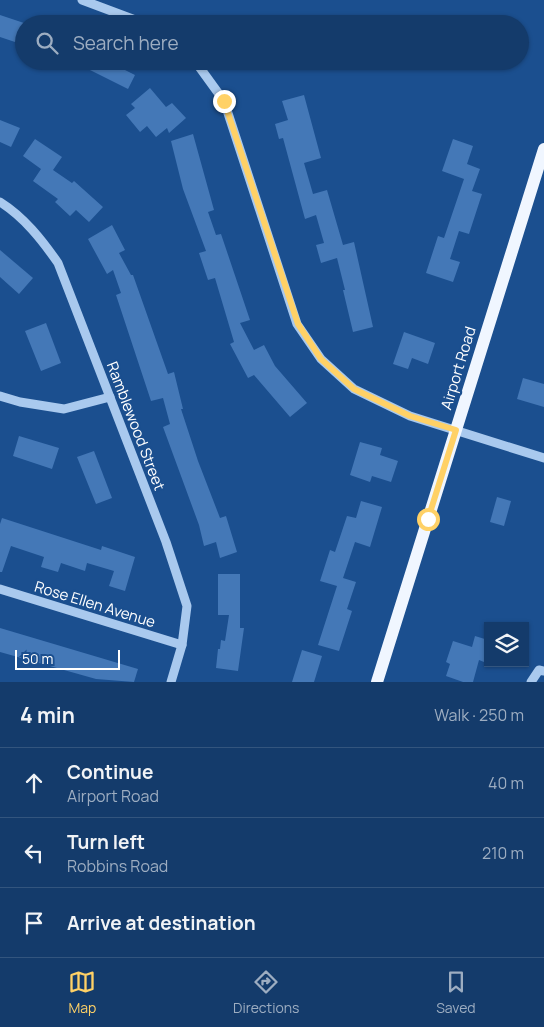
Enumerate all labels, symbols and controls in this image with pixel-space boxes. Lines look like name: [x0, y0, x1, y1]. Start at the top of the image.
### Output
search box: [15, 15, 529, 70]
icon: search: [33, 29, 61, 57]
text: Search here: [73, 30, 179, 56]
route end: [213, 90, 236, 113]
street label: Airport Road: [435, 324, 481, 412]
street label: Ramblewood Street: [102, 359, 170, 493]
route start: [417, 508, 440, 531]
street label: Rose Ellen Avenue: [32, 576, 158, 632]
map controls: [484, 622, 529, 667]
button: layers: [484, 622, 529, 667]
scale bar: [15, 647, 120, 670]
text: 50 m: [22, 649, 53, 668]
text: 4 min: [20, 701, 75, 729]
text: Walk · 250 m: [434, 704, 524, 726]
text: Continue: [67, 759, 153, 785]
icon: ahead: [20, 769, 48, 797]
text: 40 m: [488, 772, 524, 794]
text: Airport Road: [67, 785, 159, 807]
text: Turn left: [67, 829, 145, 855]
icon: left: [20, 839, 48, 867]
text: 210 m: [482, 842, 524, 864]
text: Robbins Road: [67, 855, 168, 877]
icon: arrive: [20, 909, 48, 937]
text: Arrive at destination: [67, 910, 256, 936]
tab: Map: [68, 968, 96, 1017]
tab: Directions: [233, 968, 299, 1017]
tab: Saved: [436, 968, 476, 1017]

